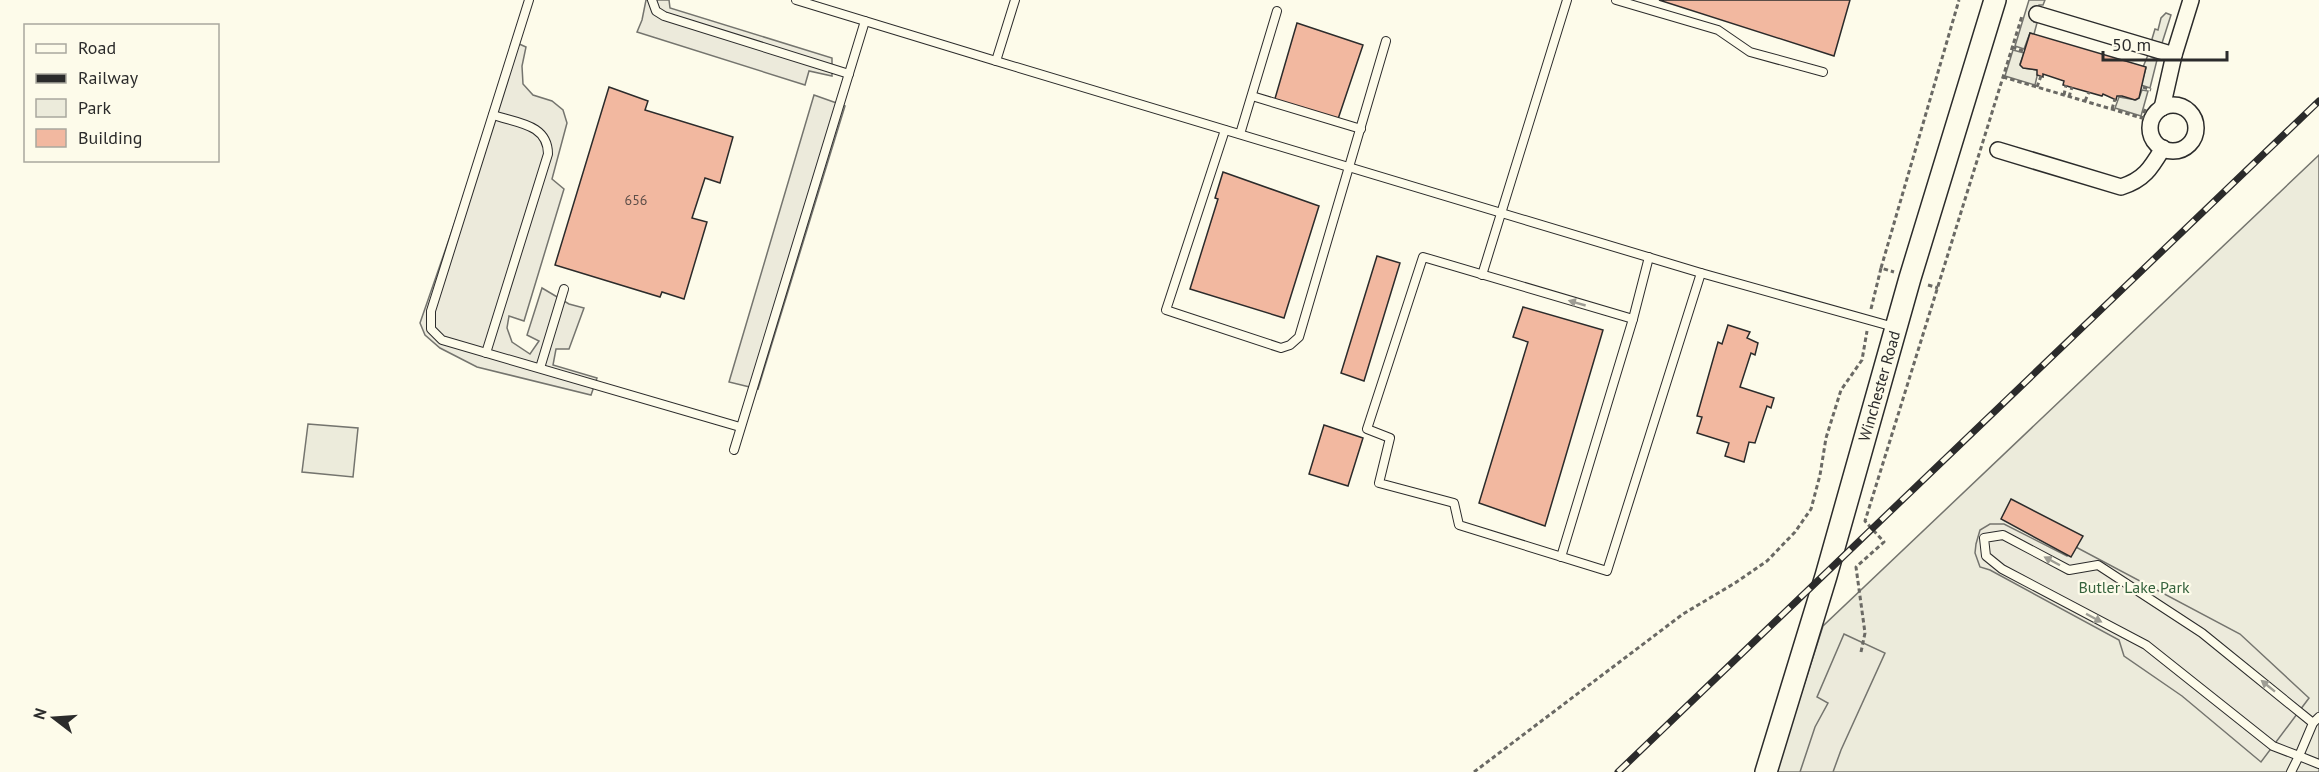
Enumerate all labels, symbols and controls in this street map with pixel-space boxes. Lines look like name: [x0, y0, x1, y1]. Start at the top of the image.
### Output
legend: [24, 24, 219, 162]
scale bar: [2103, 24, 2228, 62]
text: 50 m: [2112, 33, 2151, 56]
text: Road: [78, 36, 116, 59]
text: Railway: [78, 66, 139, 89]
text: Park: [78, 96, 111, 119]
text: Building: [78, 126, 142, 149]
house number: 656: [625, 191, 647, 209]
one-way arrow: [1567, 298, 1585, 307]
street label: Winchester Road: [1854, 328, 1904, 444]
one-way arrow: [2043, 556, 2060, 566]
park label: Butler Lake Park: [2078, 577, 2190, 597]
one-way arrow: [2085, 612, 2103, 622]
one-way arrow: [2260, 680, 2276, 693]
north arrow: [24, 688, 84, 748]
text: N: [29, 706, 51, 722]

